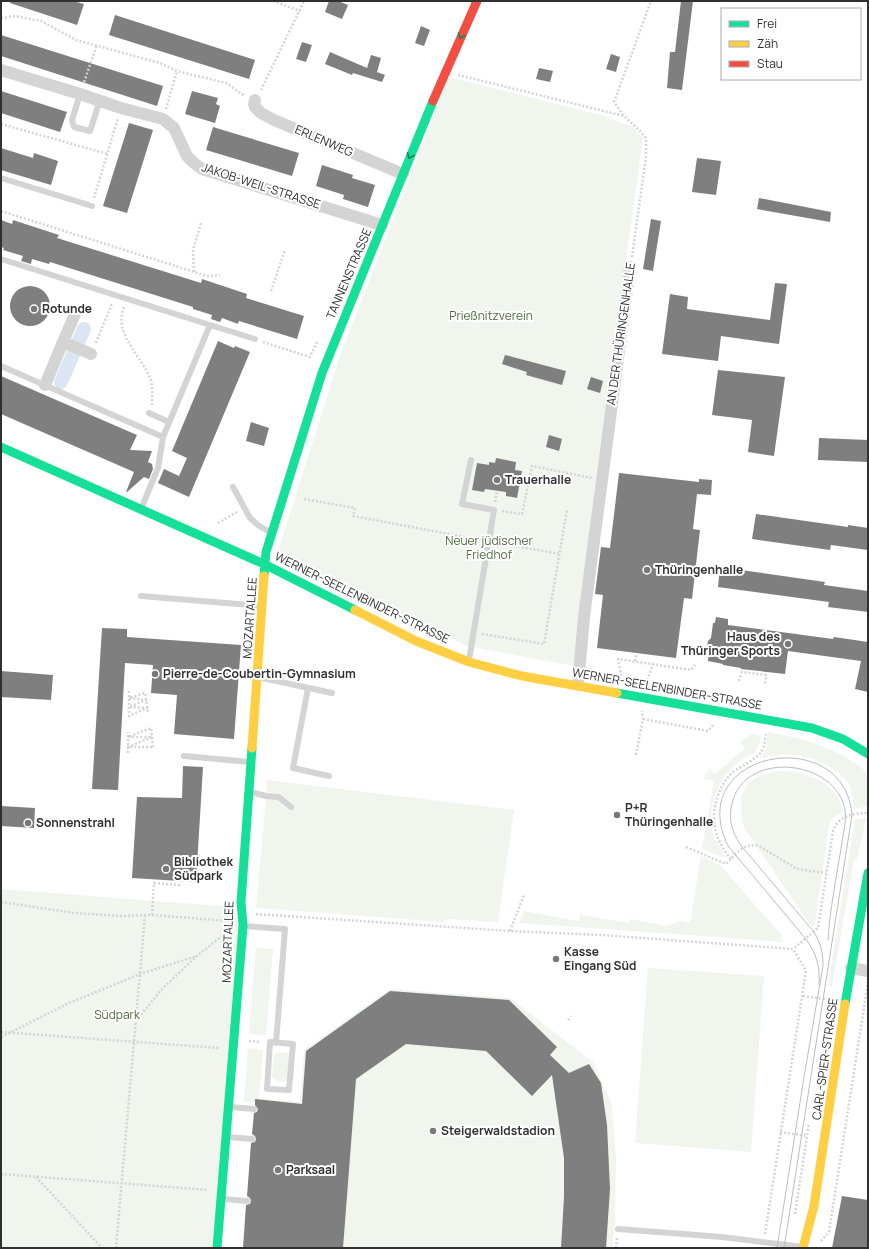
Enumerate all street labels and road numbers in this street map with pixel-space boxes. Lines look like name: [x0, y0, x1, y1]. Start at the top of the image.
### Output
street label: ERLENWEG: [292, 121, 356, 161]
street label: JAKOB-WEIL-STRASSE: [200, 158, 323, 213]
street label: TANNENSTRASSE: [322, 226, 375, 322]
street label: AN DER THÜRINGENHALLE: [602, 261, 639, 406]
street label: WERNER-SEELENBINDER-STRASSE: [272, 548, 453, 648]
street label: MOZARTALLEE: [238, 576, 261, 659]
street label: WERNER-SEELENBINDER-STRASSE: [571, 663, 764, 714]
street label: MOZARTALLEE: [218, 901, 237, 983]
street label: CARL-SPIER-STRASSE: [808, 997, 841, 1121]

